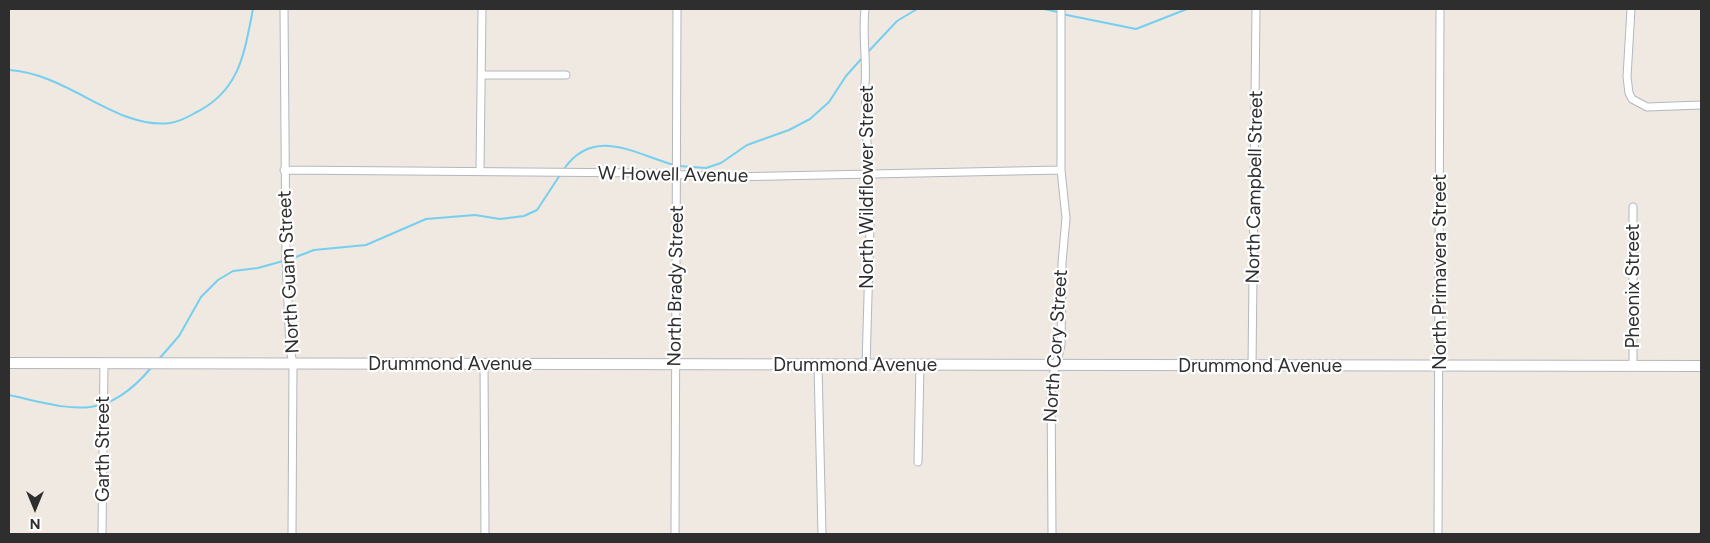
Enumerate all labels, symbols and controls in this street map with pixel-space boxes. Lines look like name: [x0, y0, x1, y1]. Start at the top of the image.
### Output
street label: North Wildflower Street: [856, 85, 878, 289]
street label: North Campbell Street: [1242, 90, 1268, 284]
street label: W Howell Avenue: [598, 162, 748, 188]
street label: North Primavera Street: [1429, 174, 1451, 370]
street label: North Guam Street: [273, 190, 305, 354]
street label: North Brady Street: [663, 205, 689, 367]
street label: Pheonix Street: [1622, 224, 1644, 348]
street label: North Cory Street: [1039, 269, 1073, 423]
street label: Drummond Avenue: [368, 353, 532, 375]
street label: Drummond Avenue: [773, 354, 937, 376]
street label: Drummond Avenue: [1178, 355, 1342, 377]
street label: Garth Street: [92, 396, 114, 502]
north arrow: [10, 483, 60, 533]
text: N: [30, 515, 40, 532]

